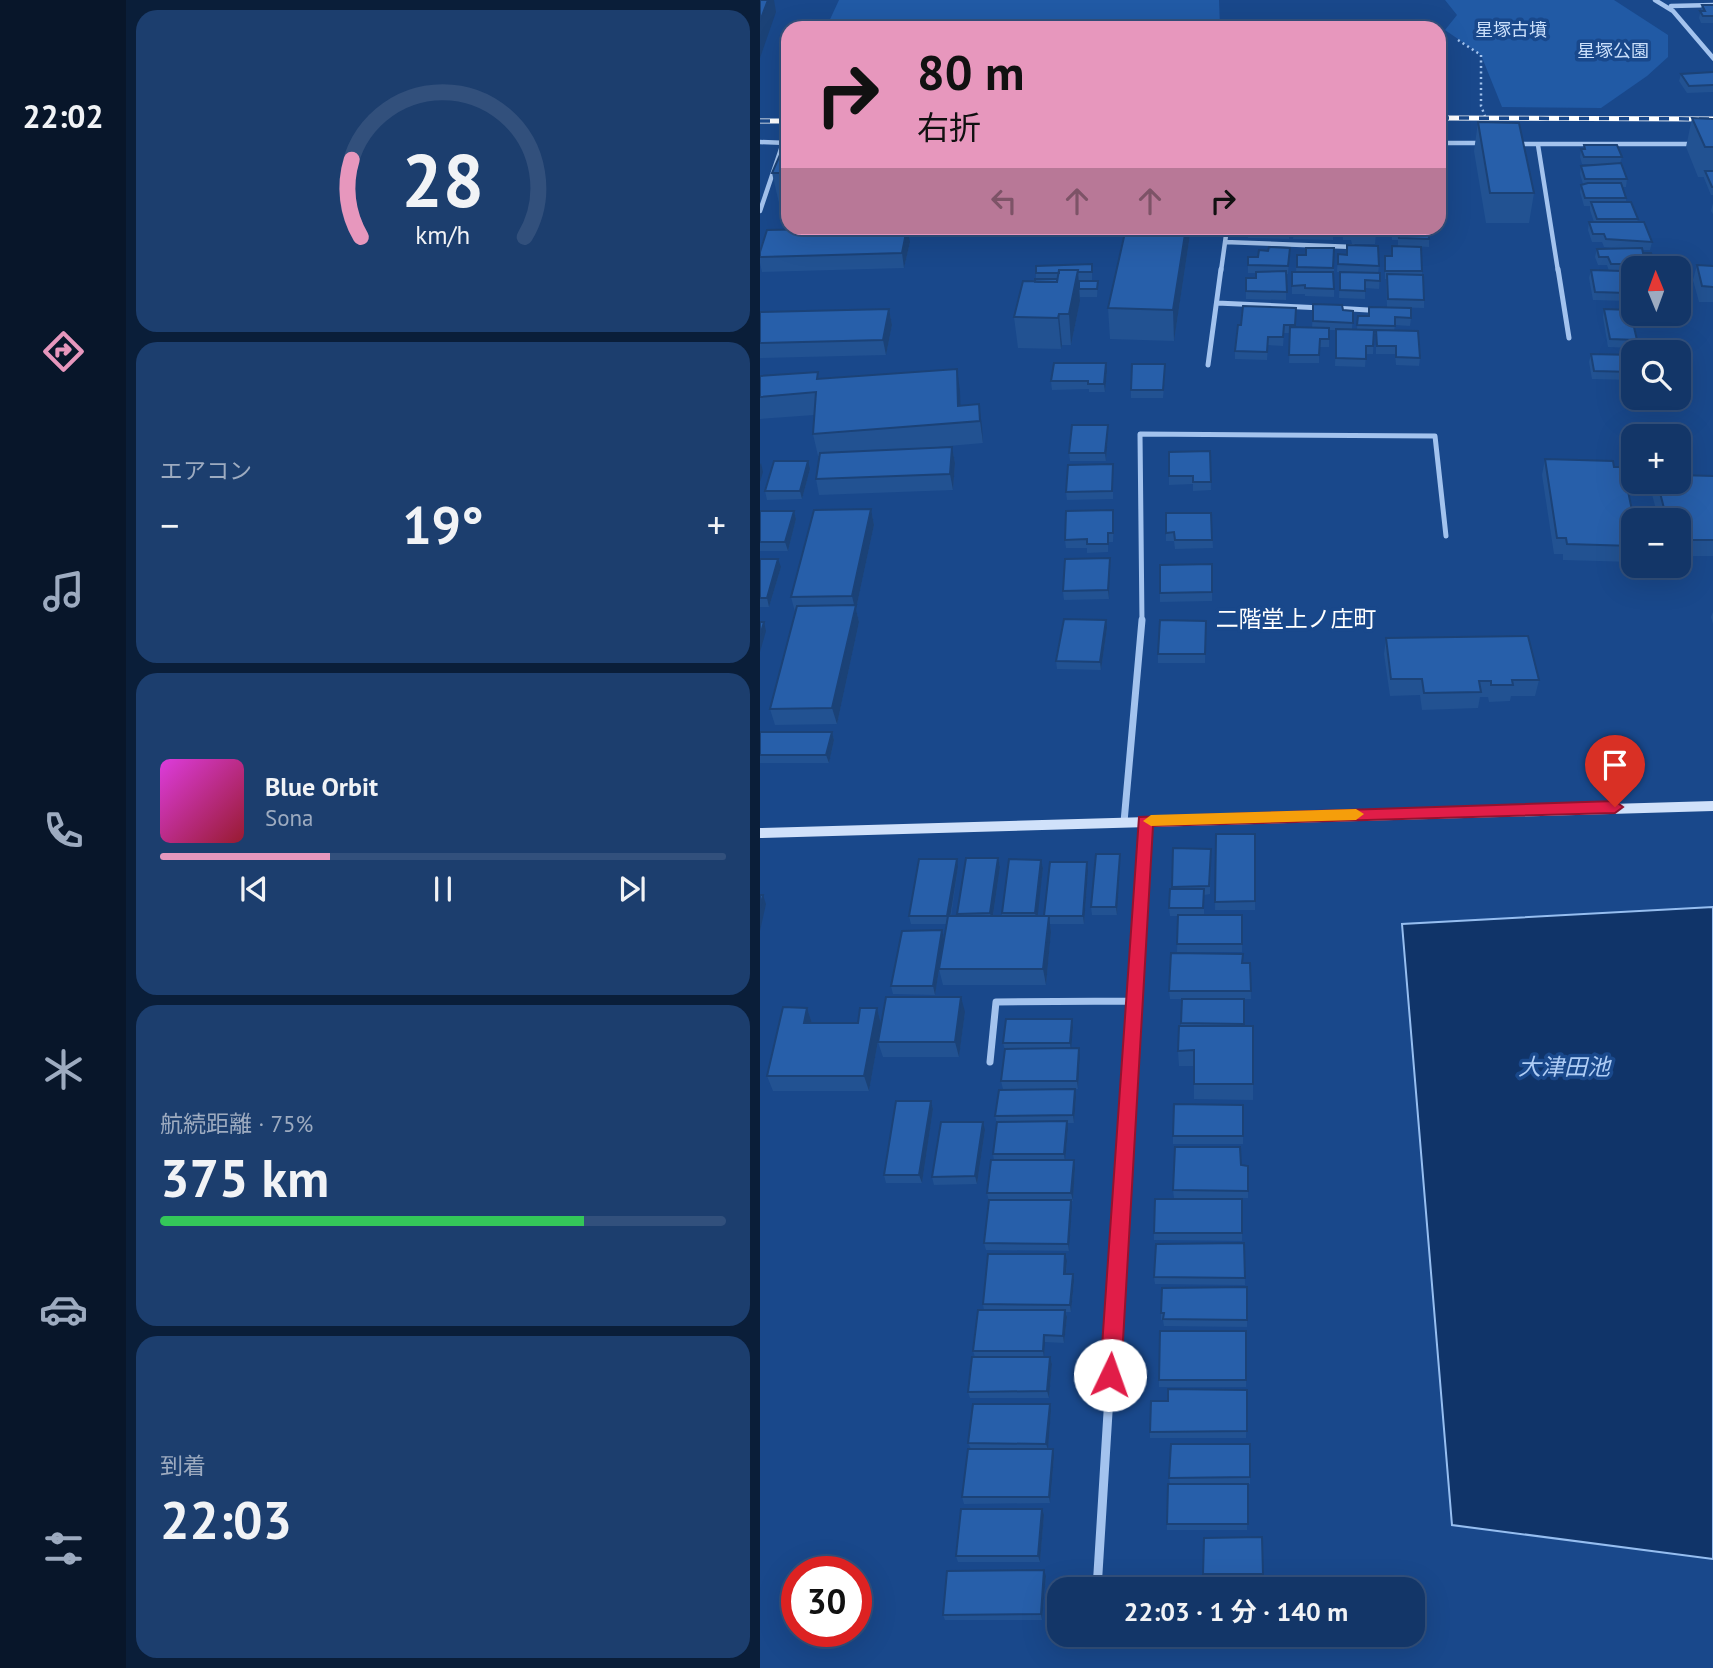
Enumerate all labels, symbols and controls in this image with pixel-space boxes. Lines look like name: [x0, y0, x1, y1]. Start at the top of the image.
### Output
park label: 星塚古墳: [1475, 18, 1547, 41]
park label: 星塚公園: [1577, 39, 1649, 62]
text: 80 m: [917, 40, 1024, 104]
icon: right: [802, 49, 893, 140]
text: 22:02: [22, 95, 104, 137]
text: 右折: [917, 106, 981, 148]
text: 28: [402, 133, 484, 227]
icon: left: [985, 182, 1023, 220]
icon: ahead: [1058, 182, 1096, 220]
icon: ahead: [1131, 182, 1169, 220]
icon: right: [1204, 182, 1242, 220]
text: km/h: [416, 219, 470, 251]
north arrow: [1621, 256, 1691, 326]
map controls: [1621, 256, 1691, 578]
icon: directions: [39, 327, 88, 376]
button: search: [1621, 340, 1691, 410]
button: +: [1621, 424, 1691, 494]
text: エアコン: [160, 456, 252, 485]
text: 19°: [402, 491, 484, 558]
text: −: [160, 500, 179, 549]
text: +: [707, 500, 726, 549]
button: −: [1621, 508, 1691, 578]
icon: music: [39, 567, 88, 616]
district label: 二階堂上ノ庄町: [1216, 604, 1377, 633]
pin: [1585, 735, 1645, 807]
icon: arrive: [1596, 746, 1634, 784]
text: Blue Orbit: [265, 770, 378, 803]
text: Sona: [265, 803, 314, 832]
icon: phone: [39, 806, 88, 855]
icon: previous: [235, 870, 273, 908]
icon: pause: [424, 870, 462, 908]
icon: next: [613, 870, 651, 908]
icon: climate: [39, 1045, 88, 1094]
water label: 大津田池: [1518, 1052, 1612, 1081]
text: 航続距離 · 75%: [160, 1109, 313, 1138]
text: 375 km: [160, 1144, 329, 1211]
icon: car: [39, 1285, 88, 1334]
position arrow: [1073, 1338, 1147, 1412]
text: 到着: [160, 1451, 206, 1480]
text: 22:03: [160, 1486, 292, 1553]
icon: filters: [39, 1524, 88, 1573]
speed limit sign: 30: [781, 1556, 872, 1647]
text: 22:03 · 1 分 · 140 m: [1124, 1595, 1348, 1628]

